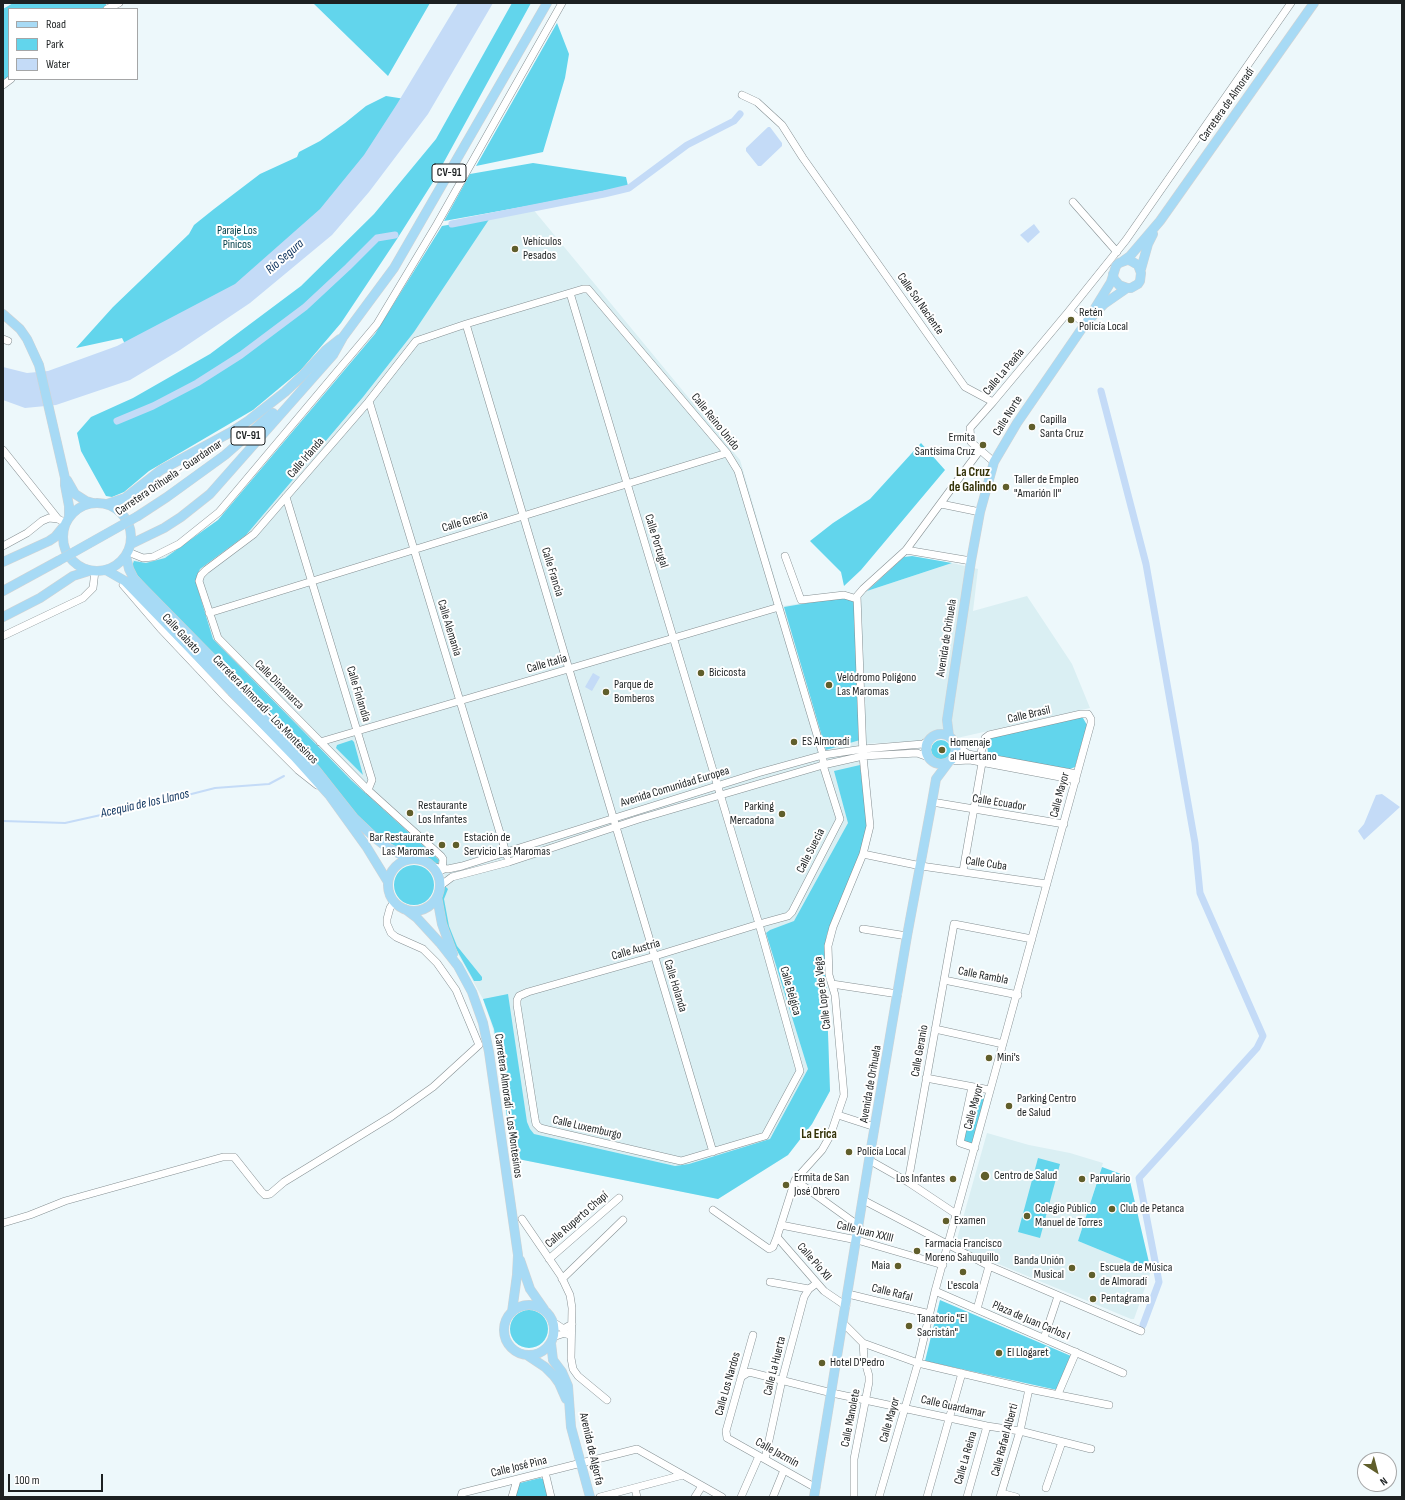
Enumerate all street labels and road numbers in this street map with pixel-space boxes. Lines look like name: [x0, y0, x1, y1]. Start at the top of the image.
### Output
street label: Carretera de Almoradí: [1196, 65, 1258, 145]
road number: CV-91: [432, 164, 466, 182]
street label: Calle Sol Naciente: [893, 270, 947, 338]
street label: Calle La Peaña: [980, 346, 1028, 398]
street label: Calle Reino Unido: [688, 391, 742, 453]
street label: Calle Norte: [990, 393, 1026, 439]
road number: CV-91: [231, 427, 265, 445]
street label: Calle Irlanda: [285, 435, 327, 481]
street label: Carretera Orihuela - Guardamar: [113, 437, 225, 519]
street label: Calle Grecia: [440, 508, 490, 536]
street label: Calle Portugal: [641, 512, 671, 570]
street label: Calle Francia: [538, 546, 566, 598]
street label: Calle Alemania: [434, 598, 464, 658]
street label: Avenida de Orihuela: [934, 598, 960, 678]
street label: Calle Gabato: [159, 611, 203, 657]
street label: Calle Italia: [525, 651, 569, 677]
street label: Carretera Almoradí - Los Montesinos: [209, 653, 321, 767]
street label: Calle Dinamarca: [251, 657, 307, 713]
street label: Calle Finlandia: [343, 664, 373, 724]
street label: Calle Brasil: [1006, 703, 1052, 727]
street label: Avenida Comunidad Europea: [619, 764, 731, 810]
street label: Calle Mayor: [1047, 771, 1073, 819]
street label: Calle Ecuador: [971, 792, 1027, 814]
street label: Calle Suecia: [794, 826, 828, 876]
street label: Calle Cuba: [964, 854, 1008, 874]
street label: Calle Austria: [610, 936, 662, 964]
street label: Calle Lope de Vega: [811, 956, 835, 1030]
street label: Calle Holanda: [660, 958, 690, 1014]
street label: Calle Rambla: [957, 964, 1009, 988]
street label: Calle Bélgica: [776, 965, 804, 1017]
street label: Calle Geranio: [908, 1024, 932, 1078]
street label: Carretera Almoradí - Los Montesinos: [491, 1033, 525, 1179]
street label: Avenida de Orihuela: [857, 1044, 885, 1124]
street label: Calle Mayor: [961, 1083, 987, 1131]
street label: Calle Luxemburgo: [551, 1113, 623, 1143]
street label: Calle Ruperto Chapí: [543, 1189, 611, 1251]
street label: Calle Juan XXIII: [835, 1218, 895, 1246]
street label: Calle Pío XII: [794, 1240, 834, 1284]
street label: Calle Rafal: [870, 1281, 914, 1305]
street label: Plaza de Juan Carlos I: [990, 1298, 1072, 1344]
street label: Calle La Huerta: [761, 1335, 789, 1397]
street label: Calle Los Nardos: [712, 1351, 744, 1417]
street label: Calle Manolete: [838, 1388, 864, 1448]
street label: Calle Guardamar: [919, 1393, 987, 1421]
street label: Calle Mayor: [877, 1396, 903, 1444]
street label: Calle Rafael Alberti: [988, 1402, 1022, 1478]
street label: Avenida de Algorfa: [576, 1411, 606, 1487]
street label: Calle La Reina: [952, 1430, 980, 1486]
street label: Calle Jazmín: [753, 1435, 801, 1471]
street label: Calle José Pina: [490, 1453, 548, 1481]

